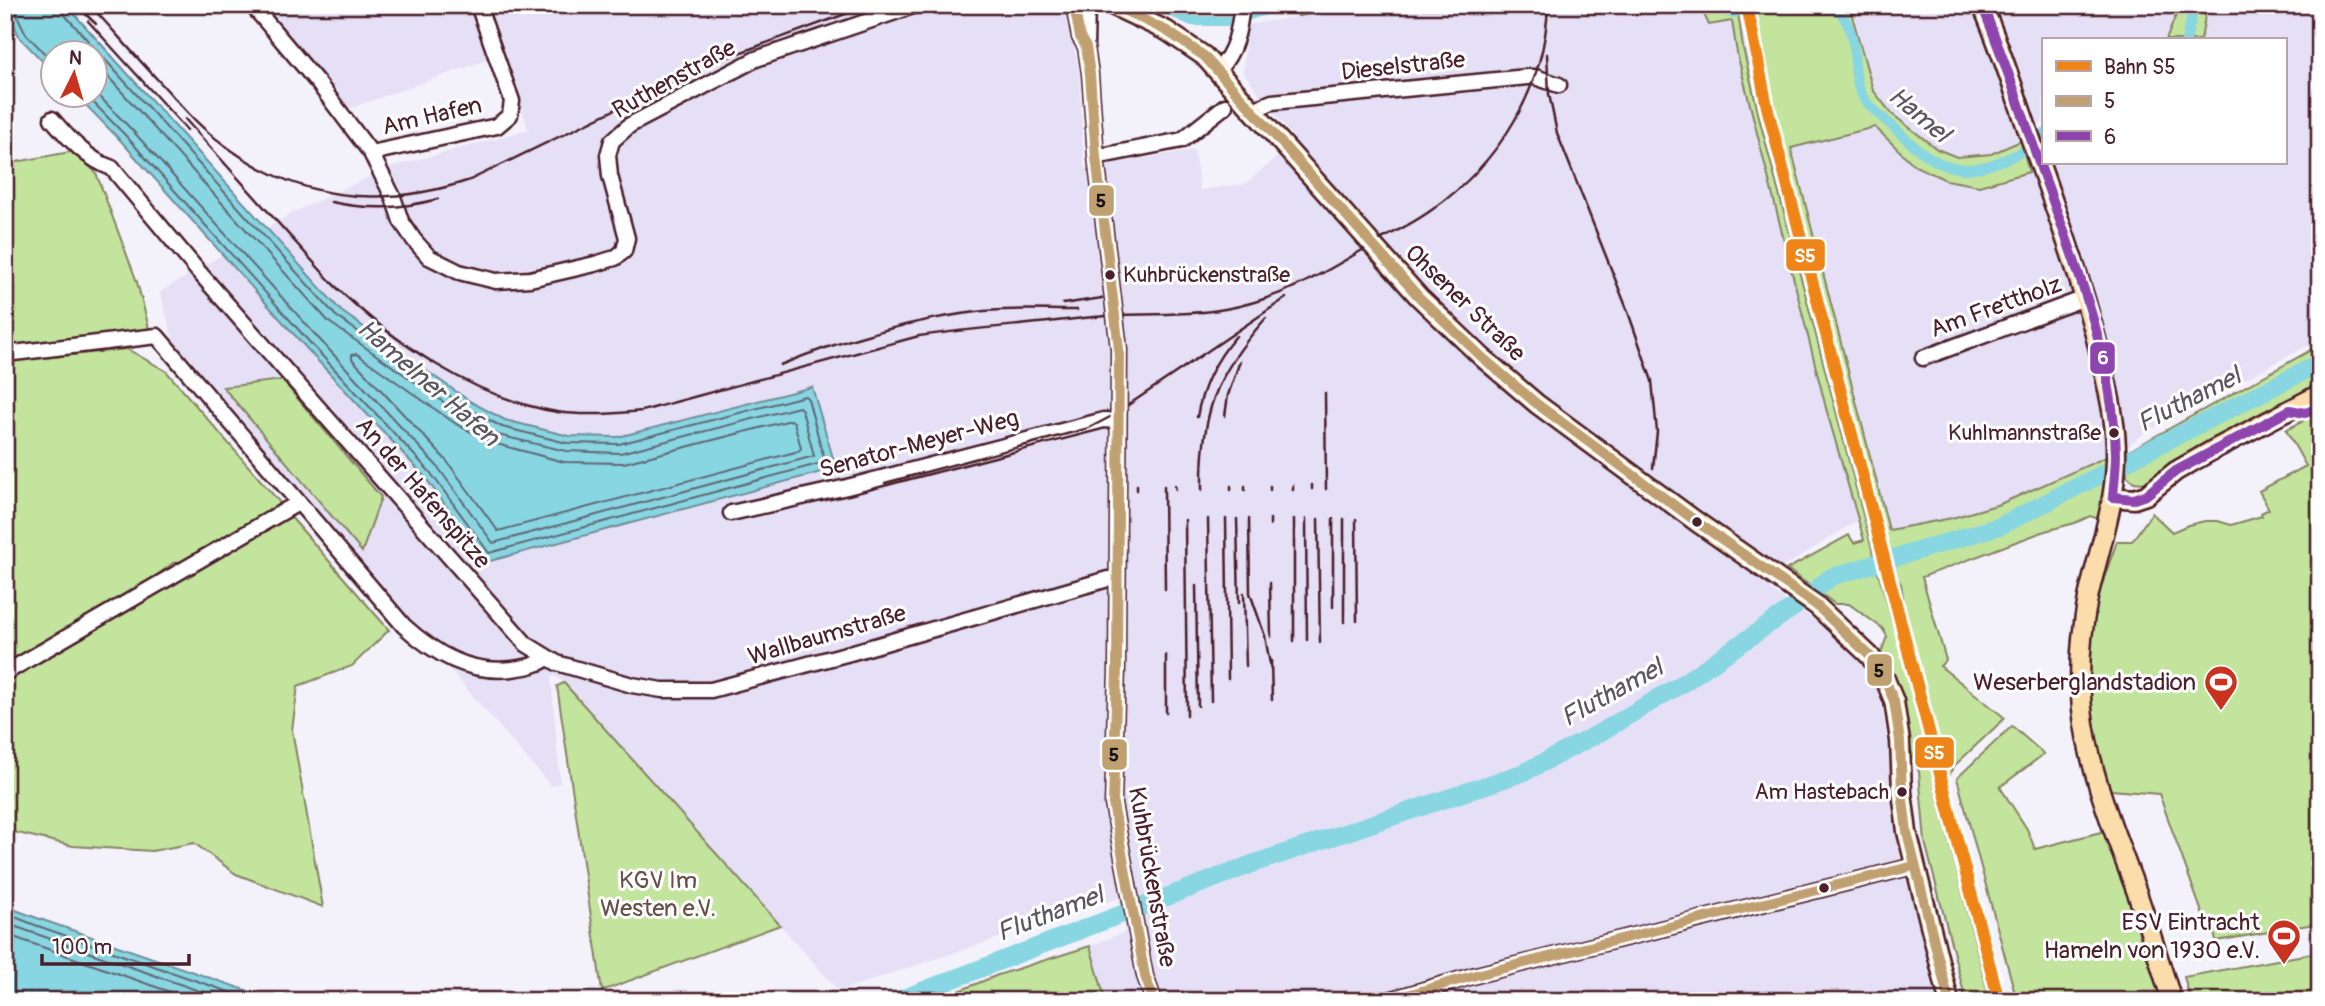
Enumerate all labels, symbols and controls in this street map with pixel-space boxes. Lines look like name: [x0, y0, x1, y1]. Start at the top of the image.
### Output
street label: Ruthenstraße: [607, 33, 741, 125]
north arrow: [38, 38, 108, 108]
legend: [2042, 38, 2286, 164]
street label: Dieselstraße: [1340, 45, 1467, 87]
text: N: [68, 46, 83, 71]
text: Bahn S5: [2104, 54, 2176, 81]
water label: Hamel: [1882, 80, 1958, 152]
text: 5: [2104, 88, 2115, 115]
street label: Am Hafen: [379, 90, 485, 142]
text: 6: [2104, 124, 2116, 151]
line badge: 5: [1088, 184, 1115, 217]
text: 5: [1096, 189, 1106, 213]
street label: Ohsener Straße: [1399, 238, 1531, 368]
line badge: S5: [1785, 238, 1826, 272]
text: S5: [1794, 244, 1816, 268]
place label: Kuhbrückenstraße: [1123, 261, 1290, 289]
marker: Kuhbrückenstraße: [1103, 268, 1117, 282]
street label: Am Frettholz: [1926, 270, 2066, 344]
water label: Hamelner Hafen: [350, 313, 507, 454]
line badge: 6: [2089, 341, 2116, 375]
text: 6: [2097, 346, 2109, 370]
water label: Fluthamel: [2132, 359, 2249, 440]
street label: Senator-Meyer-Weg: [816, 403, 1022, 485]
street label: An der Hafenspitze: [349, 411, 497, 575]
place label: Kuhlmannstraße: [1948, 419, 2101, 447]
marker: Kuhlmannstraße: [2107, 426, 2121, 440]
unlabelled marker: [1690, 515, 1704, 529]
street label: Wallbaumstraße: [745, 599, 909, 671]
water label: Fluthamel: [1555, 651, 1671, 734]
line badge: 5: [1866, 653, 1893, 687]
text: 5: [1874, 659, 1884, 683]
sports icon: Weserberglandstadion: [2202, 663, 2240, 712]
place label: Weserberglandstadion: [1973, 668, 2196, 697]
line badge: S5: [1914, 736, 1955, 769]
line badge: 5: [1101, 738, 1128, 771]
text: S5: [1923, 741, 1945, 765]
text: 5: [1109, 743, 1119, 767]
place label: Am Hastebach: [1755, 778, 1889, 806]
street label: Kuhbrückenstraße: [1122, 785, 1182, 969]
marker: Am Hastebach: [1895, 785, 1909, 799]
park label: KGV Im Westen e.V.: [600, 866, 716, 923]
water label: Fluthamel: [992, 878, 1111, 949]
unlabelled marker: [1817, 881, 1831, 895]
place label: ESV Eintracht Hameln von 1930 e.V.: [2044, 908, 2260, 965]
sports icon: ESV Eintracht Hameln von 1930 e.V.: [2265, 917, 2303, 966]
scale bar: [42, 922, 189, 966]
text: 100 m: [52, 934, 112, 961]

